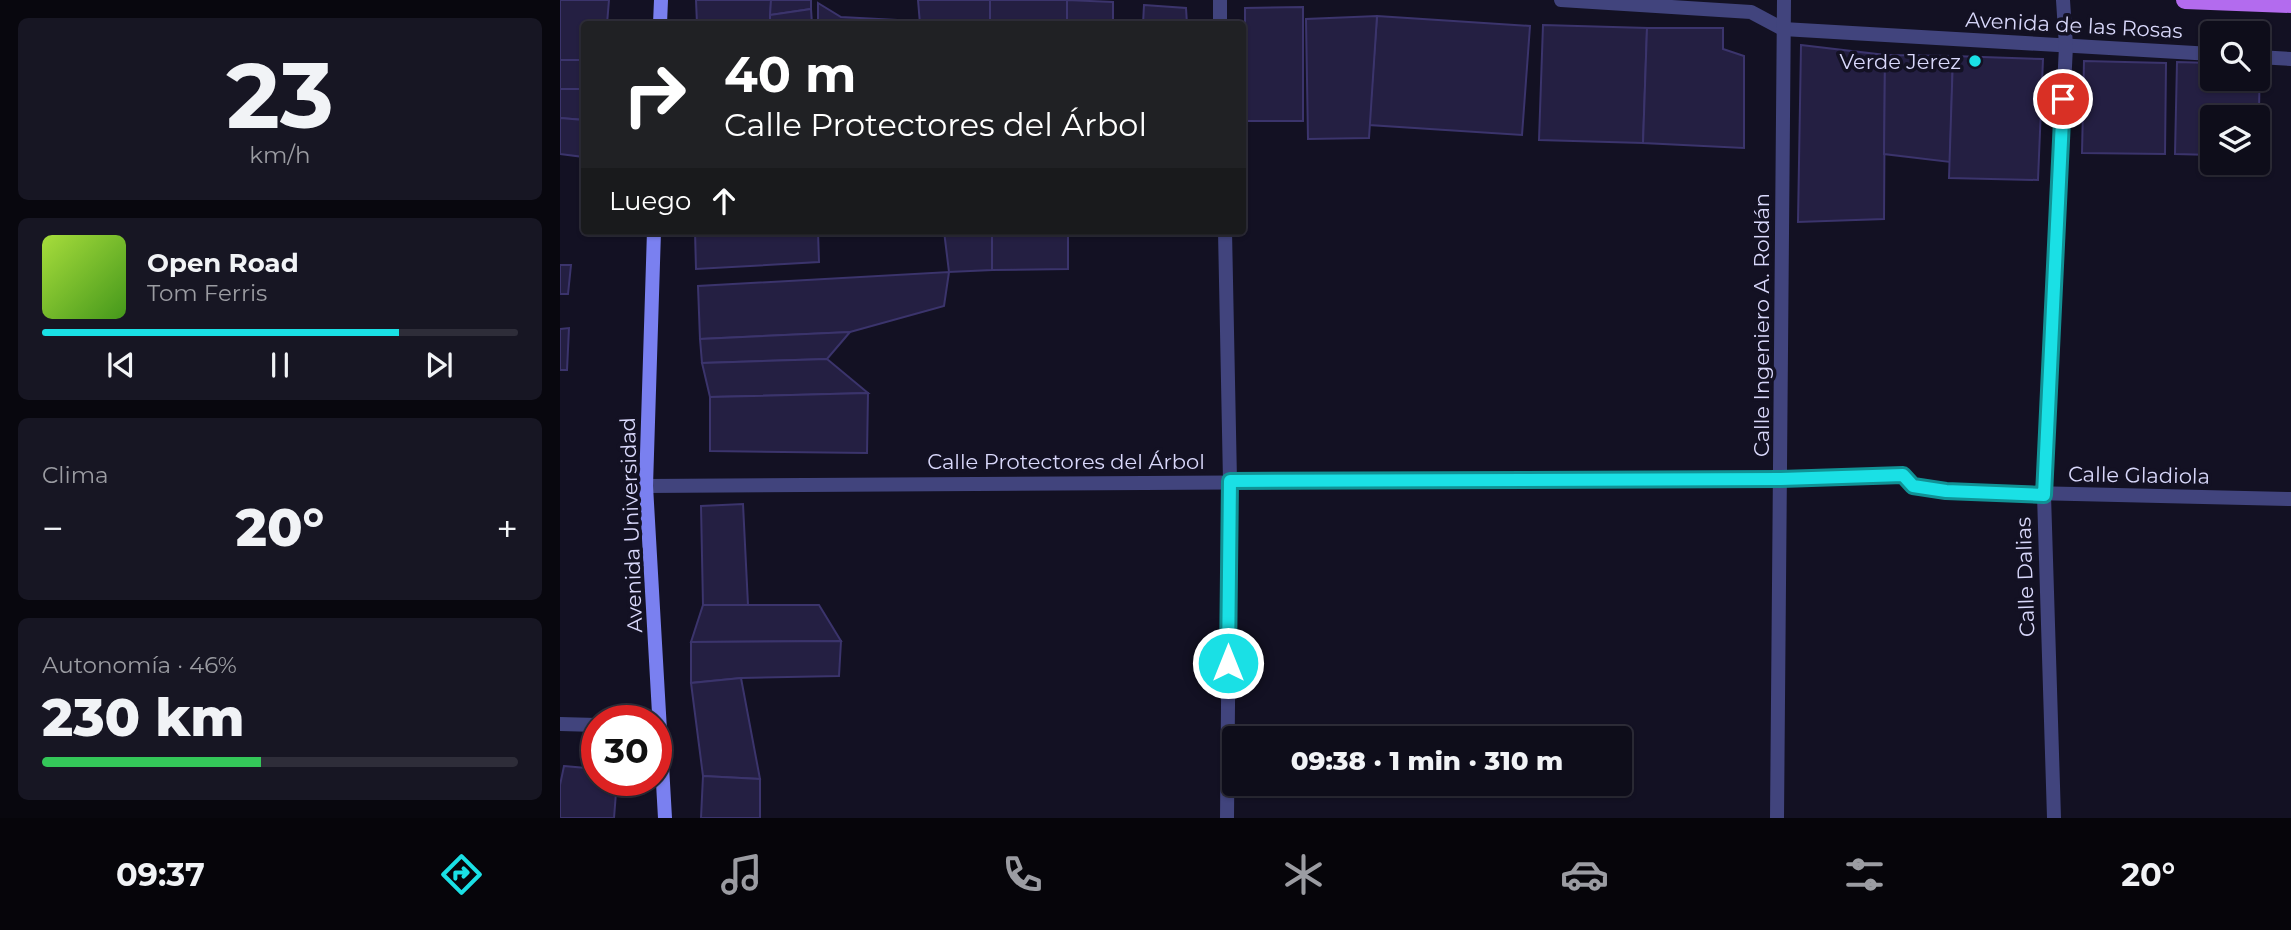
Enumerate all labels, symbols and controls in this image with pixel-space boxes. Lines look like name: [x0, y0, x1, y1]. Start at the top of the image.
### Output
street label: Avenida de las Rosas: [1965, 7, 2183, 43]
map controls: [2200, 21, 2270, 175]
button: search: [2200, 21, 2270, 91]
text: 23: [226, 40, 334, 151]
text: 40 m: [724, 45, 856, 104]
icon: right: [609, 49, 700, 140]
place label: Verde Jerez: [1840, 49, 1961, 74]
marker: Verde Jerez: [1967, 53, 1983, 69]
pin: [2033, 69, 2093, 129]
icon: arrive: [2044, 80, 2082, 118]
text: Calle Protectores del Árbol: [724, 105, 1147, 144]
button: layers: [2200, 105, 2270, 175]
text: km/h: [249, 141, 311, 169]
icon: ahead: [705, 182, 743, 220]
text: Luego: [609, 185, 691, 217]
street label: Calle Ingeniero A. Roldán: [1749, 193, 1774, 457]
text: Open Road: [147, 247, 299, 279]
text: Tom Ferris: [147, 279, 267, 307]
icon: previous: [102, 346, 140, 384]
icon: pause: [261, 346, 299, 384]
icon: next: [420, 346, 458, 384]
street label: Avenida Universidad: [615, 417, 647, 633]
street label: Calle Protectores del Árbol: [927, 449, 1205, 474]
text: Clima: [42, 461, 109, 489]
street label: Calle Gladiola: [2068, 461, 2210, 489]
text: 20°: [236, 496, 324, 559]
text: −: [42, 505, 64, 552]
text: +: [496, 505, 518, 552]
street label: Calle Dalias: [2010, 516, 2040, 638]
position arrow: [1191, 626, 1265, 700]
text: Autonomía · 46%: [42, 651, 237, 679]
text: 230 km: [42, 686, 245, 749]
speed limit sign: 30: [581, 705, 672, 796]
text: 09:38 · 1 min · 310 m: [1291, 745, 1563, 777]
icon: directions: [437, 850, 486, 899]
icon: music: [717, 850, 766, 899]
icon: phone: [998, 850, 1047, 899]
icon: climate: [1279, 850, 1328, 899]
icon: car: [1560, 850, 1609, 899]
icon: filters: [1840, 850, 1889, 899]
text: 09:37: [116, 855, 205, 894]
text: 20°: [2121, 855, 2175, 894]

